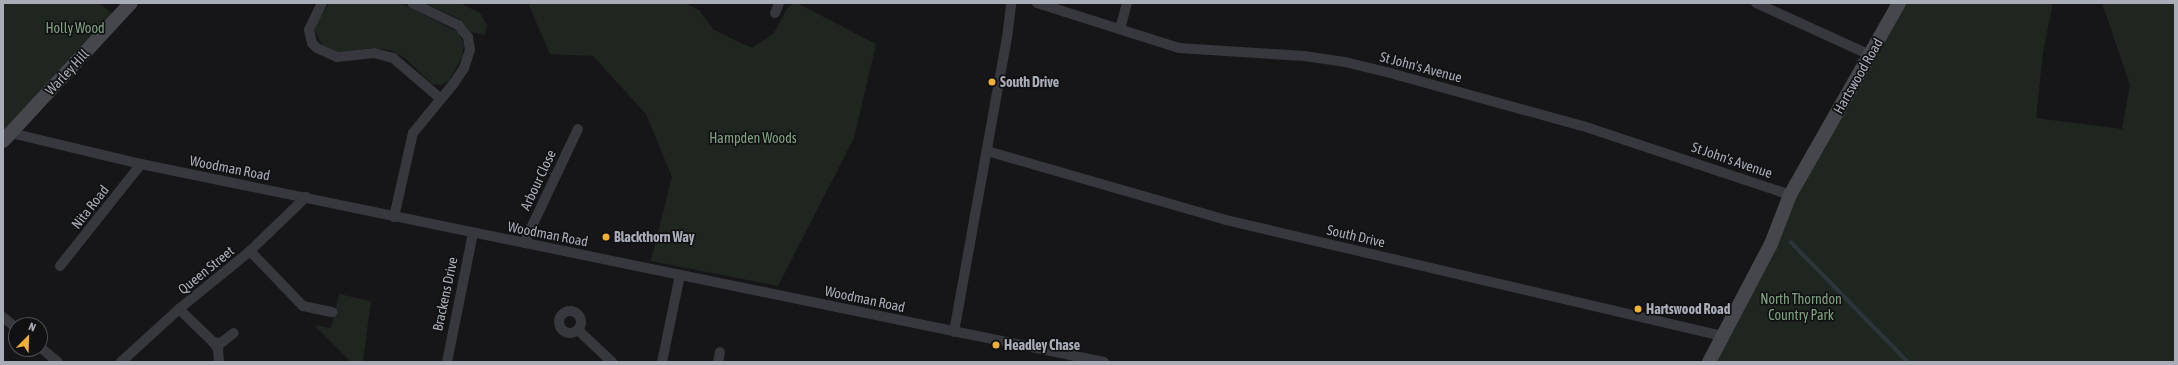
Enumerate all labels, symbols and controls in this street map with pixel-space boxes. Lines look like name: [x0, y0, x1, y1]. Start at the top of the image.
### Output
park label: Holly Wood: [45, 20, 105, 36]
street label: Hartswood Road: [1830, 35, 1886, 117]
street label: Warley Hill: [42, 46, 92, 98]
street label: St John's Avenue: [1378, 48, 1464, 86]
place label: South Drive: [1000, 74, 1059, 90]
marker: South Drive: [987, 77, 997, 87]
park label: Hampden Woods: [709, 130, 797, 146]
street label: St John's Avenue: [1690, 138, 1774, 182]
street label: Arbour Close: [517, 147, 559, 213]
street label: Woodman Road: [188, 152, 272, 184]
street label: Nita Road: [68, 182, 112, 232]
street label: Woodman Road: [506, 218, 590, 250]
street label: South Drive: [1325, 221, 1387, 251]
place label: Blackthorn Way: [614, 229, 694, 245]
marker: Blackthorn Way: [601, 232, 611, 242]
street label: Queen Street: [175, 242, 237, 298]
street label: Brackens Drive: [429, 255, 461, 333]
street label: Woodman Road: [823, 282, 907, 316]
park label: North Thorndon Country Park: [1760, 291, 1842, 324]
place label: Hartswood Road: [1646, 301, 1730, 317]
marker: Hartswood Road: [1633, 304, 1643, 314]
north arrow: [8, 317, 48, 357]
text: N: [27, 320, 38, 334]
place label: Headley Chase: [1004, 337, 1080, 353]
marker: Headley Chase: [991, 340, 1001, 350]

